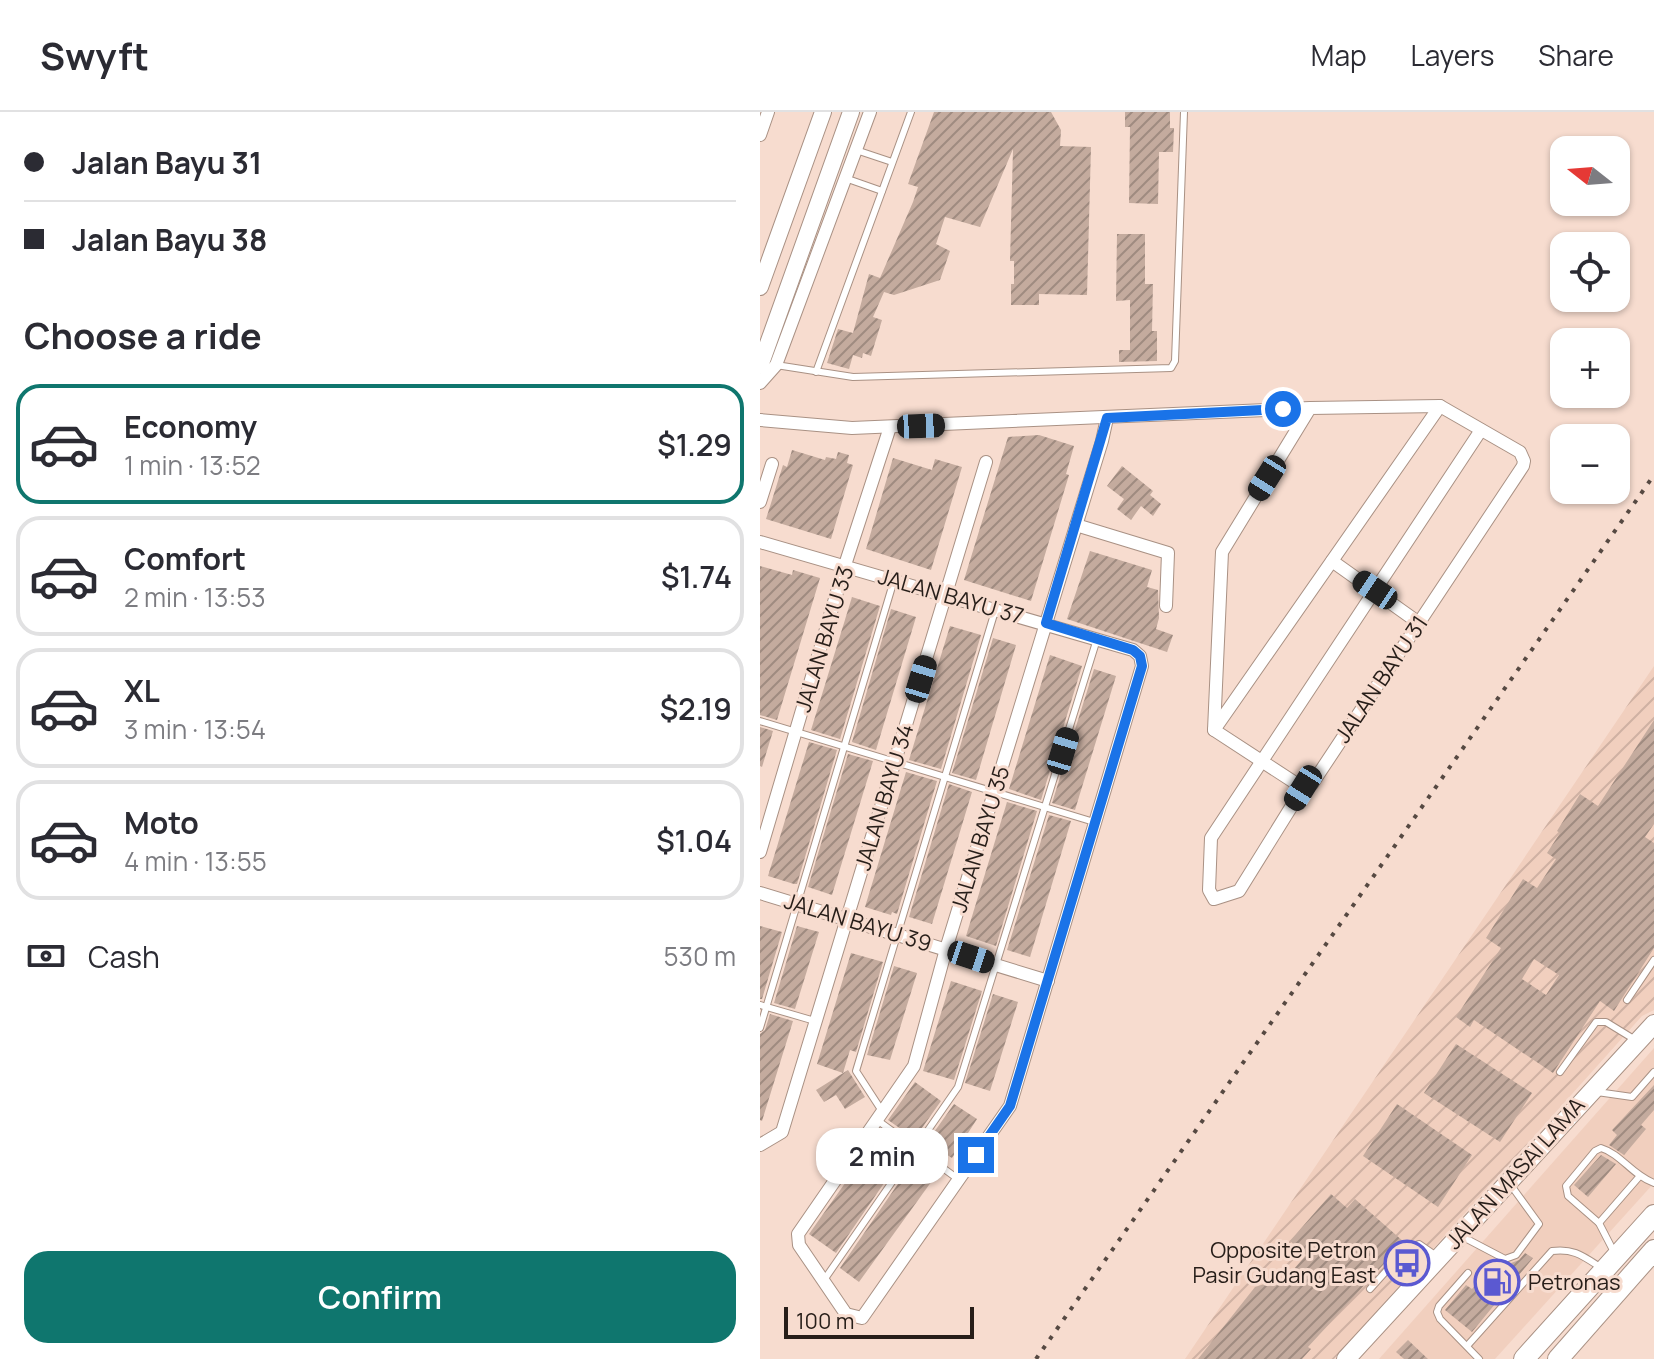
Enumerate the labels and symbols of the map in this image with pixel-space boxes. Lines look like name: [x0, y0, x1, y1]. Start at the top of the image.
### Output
north arrow: [1550, 136, 1630, 216]
route start: [1265, 391, 1301, 427]
car: [897, 413, 945, 439]
car: [1244, 451, 1290, 505]
street label: JALAN BAYU 37: [875, 561, 1027, 631]
street label: JALAN BAYU 33: [788, 562, 860, 716]
car: [1348, 567, 1402, 613]
street label: JALAN BAYU 31: [1327, 610, 1435, 748]
car: [903, 653, 939, 705]
street label: JALAN BAYU 34: [847, 720, 921, 874]
car: [1045, 725, 1081, 777]
car: [1280, 761, 1326, 815]
street label: JALAN BAYU 35: [944, 762, 1016, 916]
street label: JALAN BAYU 39: [781, 885, 935, 959]
car: [944, 938, 998, 976]
street label: JALAN MASAI LAMA: [1439, 1090, 1591, 1255]
callout: 2 min: [816, 1127, 948, 1183]
route end: [958, 1137, 994, 1173]
place label: Opposite Petron Pasir Gudang East: [1193, 1235, 1376, 1290]
bus stop icon: Opposite Petron Pasir Gudang East: [1383, 1239, 1431, 1287]
fuel station icon: Petronas: [1473, 1258, 1521, 1306]
place label: Petronas: [1528, 1267, 1620, 1297]
scale bar: [784, 1303, 974, 1339]

